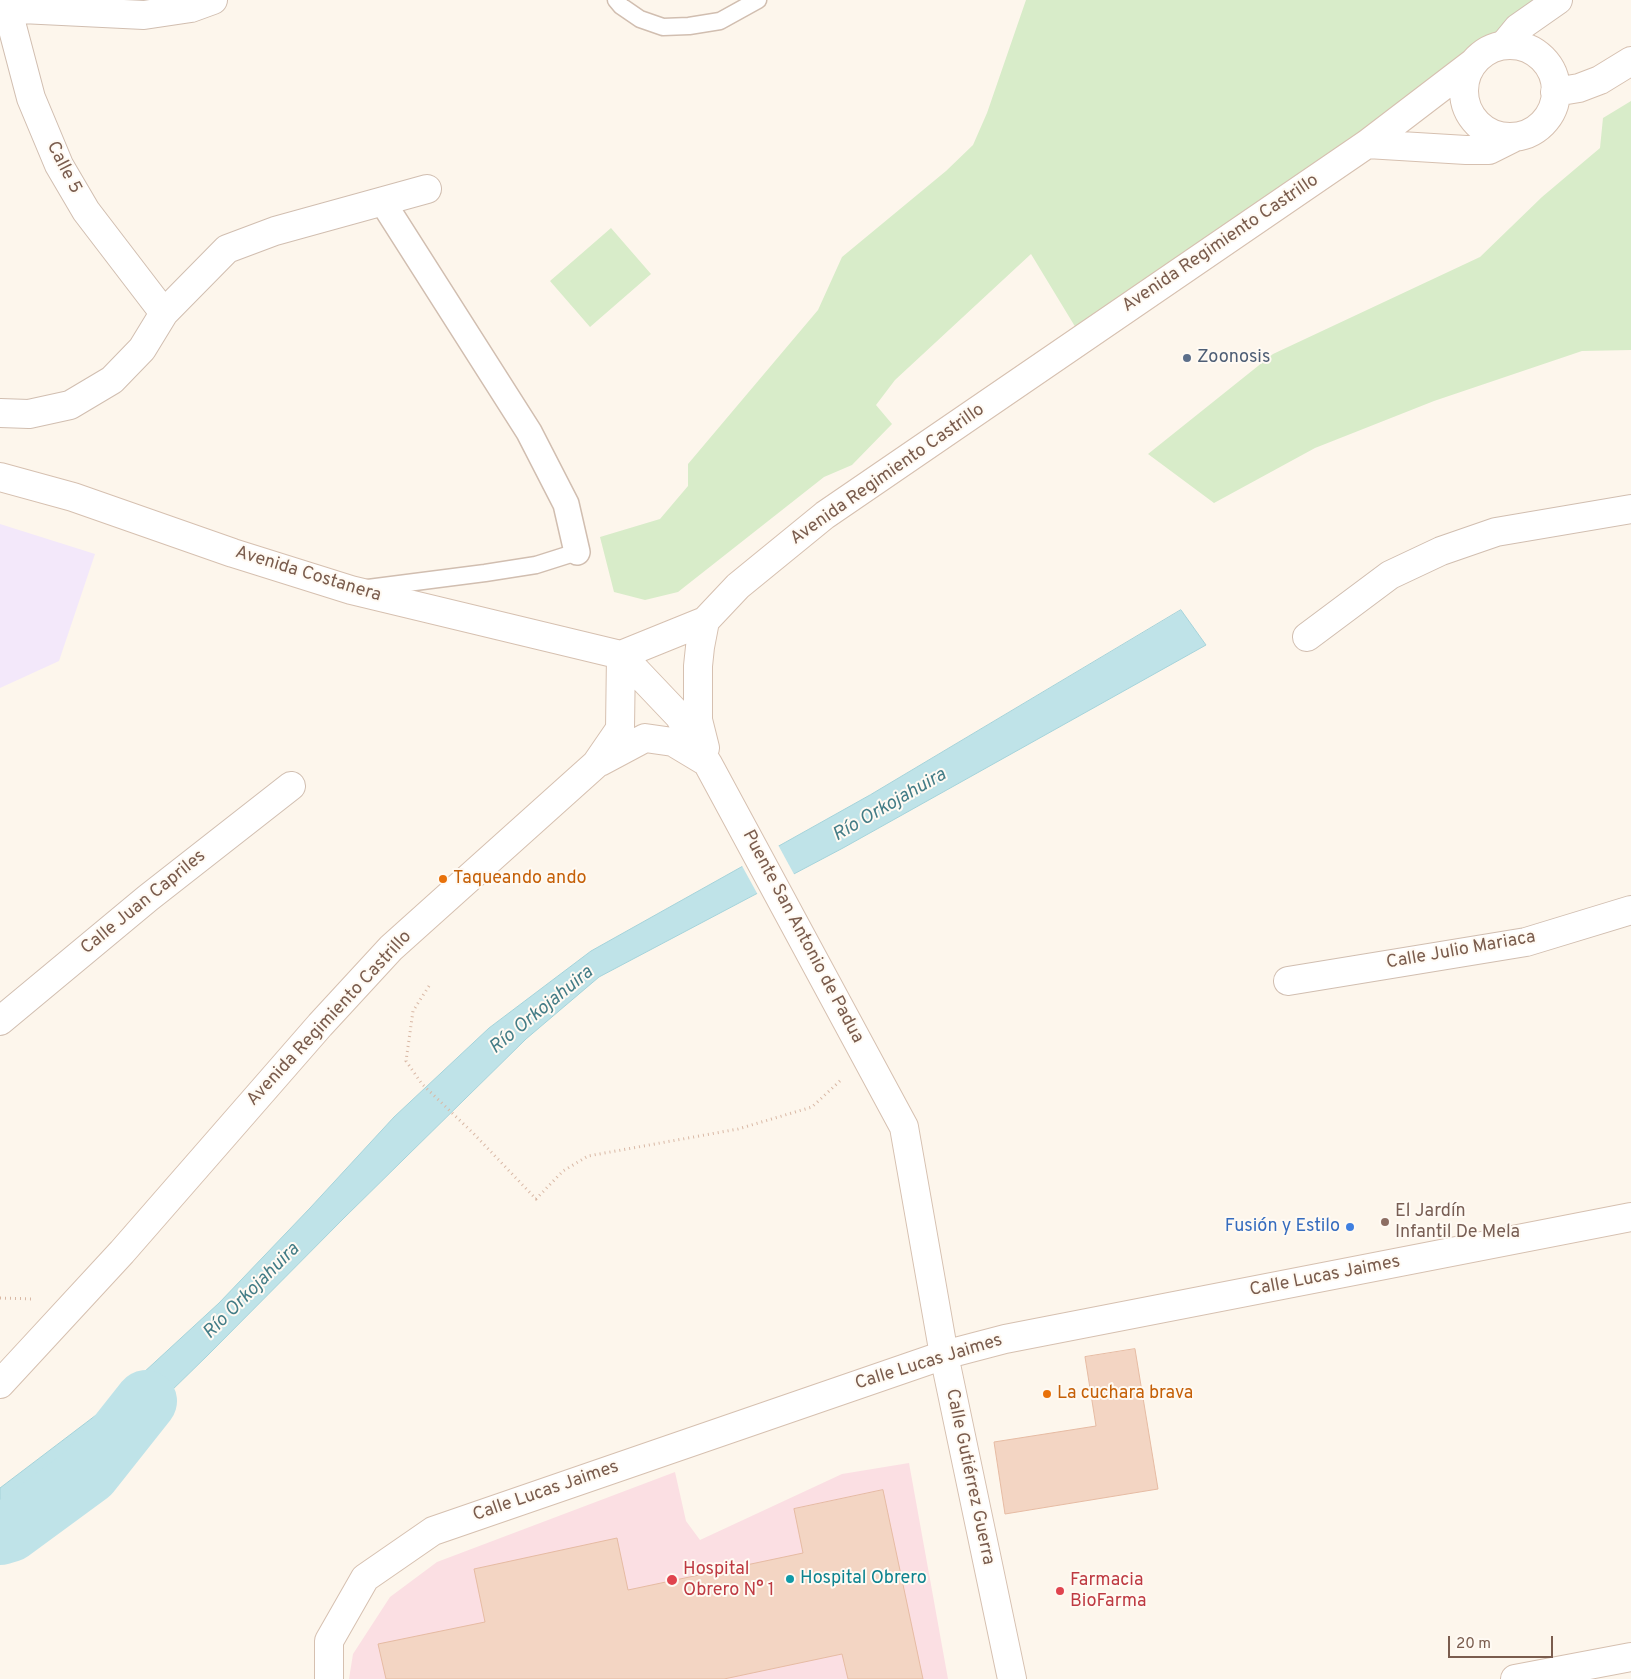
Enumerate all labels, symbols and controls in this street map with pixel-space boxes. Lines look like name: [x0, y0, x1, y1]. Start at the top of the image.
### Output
street label: Calle 5: [41, 138, 85, 198]
street label: Avenida Regimiento Castrillo: [1119, 170, 1323, 318]
place label: Zoonosis: [1197, 347, 1270, 369]
marker: Zoonosis: [1181, 352, 1193, 364]
street label: Avenida Regimiento Castrillo: [787, 400, 989, 550]
street label: Avenida Costanera: [232, 543, 384, 607]
water label: Río Orkojahuira: [829, 764, 951, 848]
street label: Puente San Antonio de Padua: [736, 827, 868, 1047]
street label: Calle Juan Capriles: [77, 846, 211, 960]
place label: Taqueando ando: [453, 868, 587, 890]
marker: Taqueando ando: [437, 873, 449, 885]
street label: Avenida Regimiento Castrillo: [243, 927, 417, 1111]
street label: Calle Julio Mariaca: [1385, 927, 1537, 975]
water label: Río Orkojahuira: [485, 962, 599, 1060]
place label: El Jardín Infantil De Mela: [1395, 1201, 1520, 1244]
place label: Fusión y Estilo: [1225, 1216, 1340, 1238]
marker: El Jardín Infantil De Mela: [1379, 1216, 1391, 1228]
marker: Fusión y Estilo: [1344, 1221, 1356, 1233]
water label: Río Orkojahuira: [199, 1239, 305, 1345]
street label: Calle Lucas Jaimes: [1248, 1252, 1402, 1302]
street label: Calle Lucas Jaimes: [853, 1330, 1005, 1396]
place label: La cuchara brava: [1057, 1383, 1193, 1405]
street label: Calle Gutiérrez Guerra: [940, 1387, 998, 1567]
marker: La cuchara brava: [1041, 1388, 1053, 1400]
street label: Calle Lucas Jaimes: [470, 1457, 622, 1527]
place label: Hospital Obrero N° 1: [683, 1559, 774, 1602]
place label: Hospital Obrero: [800, 1568, 927, 1590]
place label: Farmacia BioFarma: [1070, 1570, 1147, 1612]
marker: Hospital Obrero N° 1: [665, 1573, 679, 1587]
marker: Hospital Obrero: [784, 1573, 796, 1585]
marker: Farmacia BioFarma: [1054, 1585, 1066, 1597]
scale bar: [1451, 1626, 1556, 1658]
text: 20 m: [1456, 1635, 1491, 1654]

